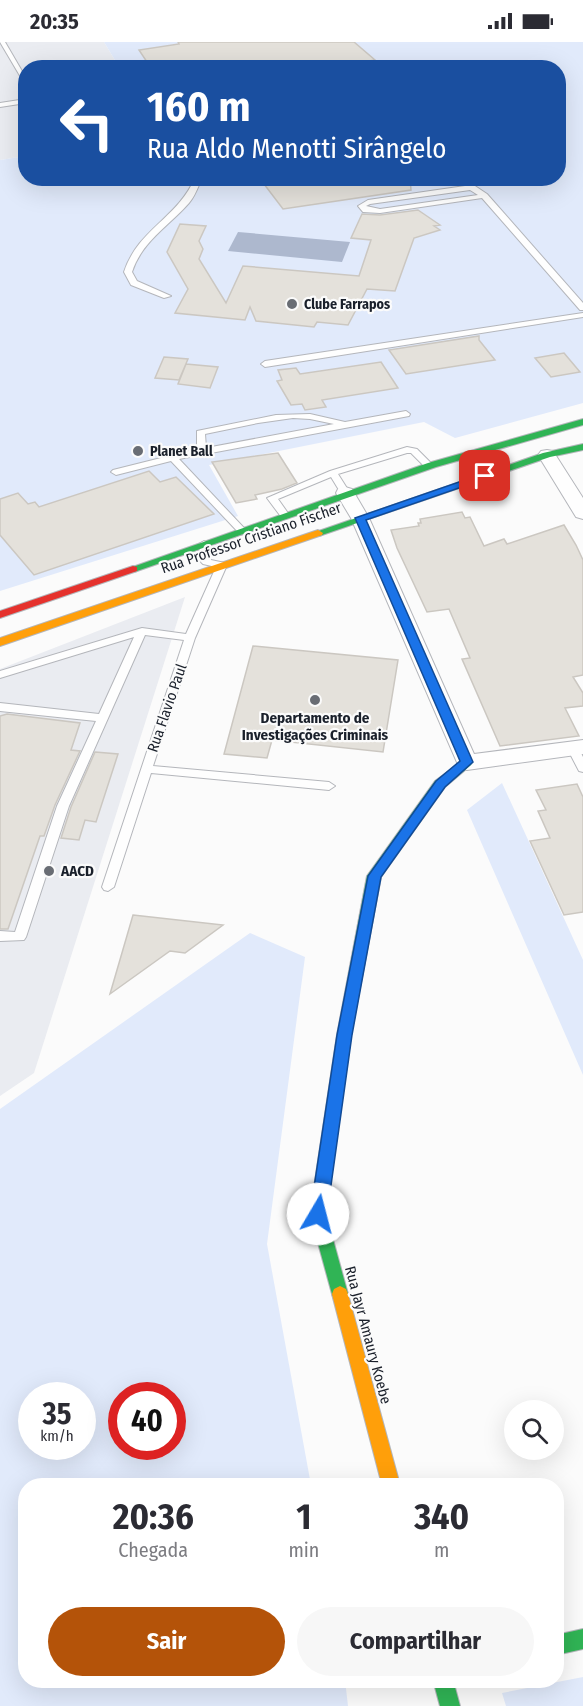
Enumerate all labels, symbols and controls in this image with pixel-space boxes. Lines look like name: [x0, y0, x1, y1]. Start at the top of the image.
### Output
text: 20:35: [30, 8, 79, 35]
text: 160 m: [147, 82, 250, 132]
icon: left: [48, 84, 126, 162]
text: Rua Aldo Menotti Sirângelo: [147, 133, 446, 165]
place label: Clube Farrapos: [304, 296, 390, 313]
marker: Clube Farrapos: [285, 297, 299, 311]
place label: Planet Ball: [150, 443, 213, 460]
marker: Planet Ball: [131, 444, 145, 458]
pin: [459, 450, 510, 501]
icon: arrive: [468, 459, 501, 492]
street label: Rua Professor Cristiano Fischer: [158, 498, 344, 577]
street label: Rua Flavio Paul: [143, 661, 191, 755]
marker: Departamento de Investigações Criminais: [308, 693, 322, 707]
place label: Departamento de Investigações Criminais: [242, 709, 389, 745]
place label: AACD: [60, 862, 94, 880]
marker: AACD: [42, 864, 56, 878]
position arrow: [286, 1182, 350, 1246]
street label: Rua Jayr Amaury Koebe: [341, 1264, 395, 1406]
speed limit sign: 40: [108, 1382, 186, 1460]
text: 35: [43, 1396, 71, 1432]
map controls: [504, 1400, 564, 1460]
button: search: [504, 1400, 564, 1460]
text: km/h: [40, 1427, 74, 1445]
text: 20:36: [113, 1495, 194, 1539]
text: 1: [296, 1495, 312, 1539]
text: 340: [414, 1495, 469, 1539]
text: Chegada: [118, 1538, 188, 1562]
text: min: [288, 1538, 319, 1562]
text: m: [434, 1538, 449, 1562]
button: Sair: [48, 1607, 285, 1676]
button: Compartilhar: [297, 1607, 534, 1676]

